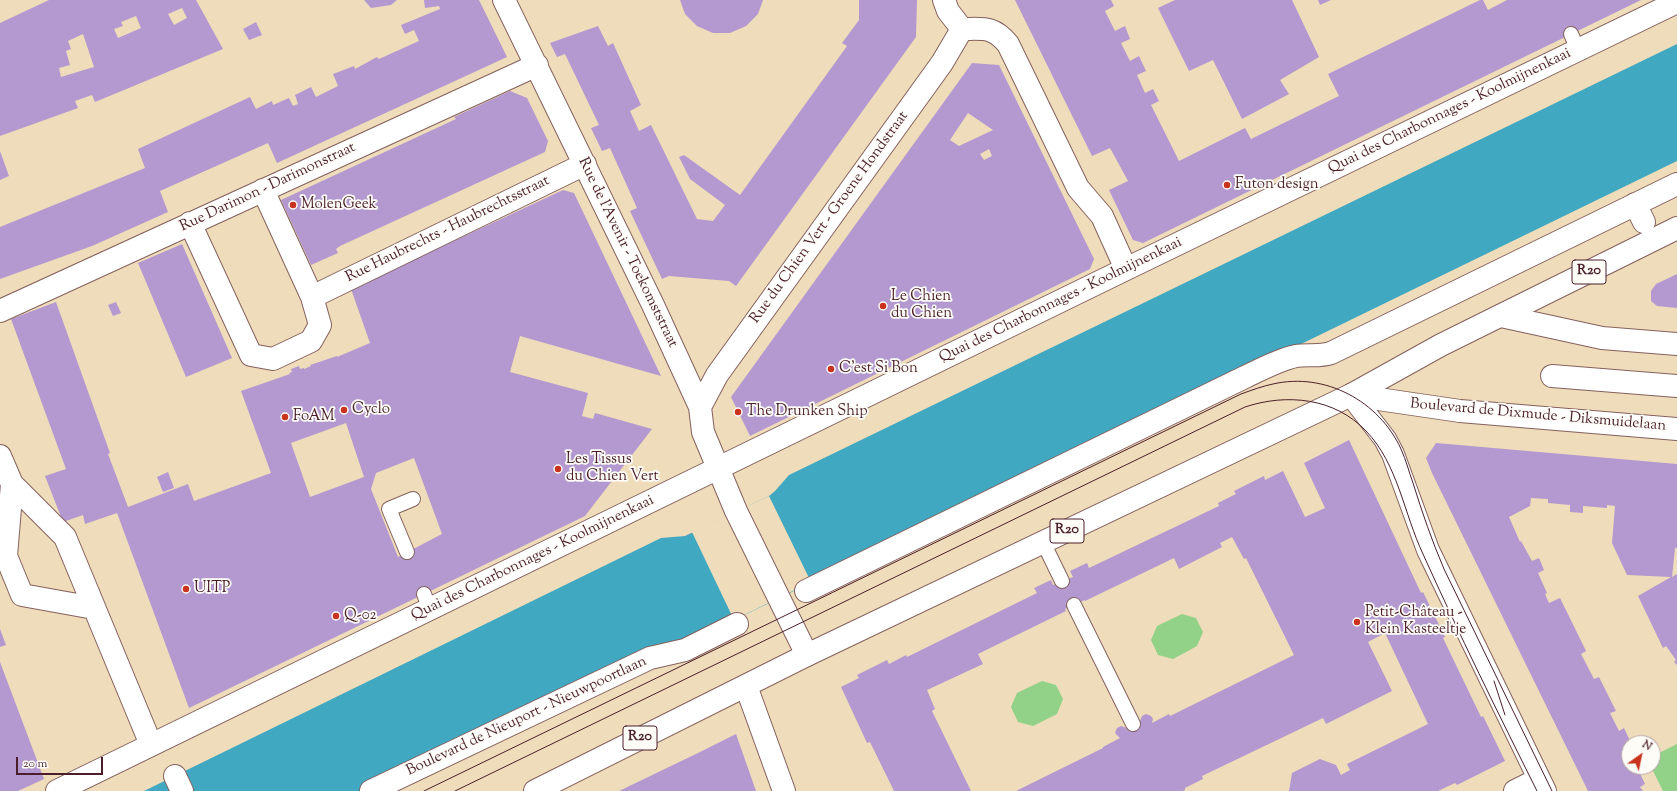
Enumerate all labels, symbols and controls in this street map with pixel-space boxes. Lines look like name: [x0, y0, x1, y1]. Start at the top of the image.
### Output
street label: Quai des Charbonnages - Koolmijnenkaai: [1326, 45, 1574, 179]
street label: Rue du Chien Vert - Groene Hondstraat: [747, 108, 913, 328]
street label: Rue Darimon - Darimonstraat: [177, 139, 359, 237]
street label: Rue de l'Avenir - Toekomststraat: [573, 155, 681, 351]
street label: Rue Haubrechts - Haubrechtsstraat: [343, 173, 553, 287]
place label: Futon design: [1235, 176, 1319, 194]
marker: Futon design: [1222, 180, 1232, 190]
place label: MolenGeek: [301, 196, 377, 214]
marker: MolenGeek: [288, 200, 298, 210]
street label: Quai des Charbonnages - Koolmijnenkaai: [937, 234, 1185, 368]
road number: R20: [1572, 260, 1606, 284]
place label: Le Chien du Chien: [891, 288, 952, 323]
marker: Le Chien du Chien: [878, 301, 888, 311]
place label: C’est Si Bon: [839, 360, 918, 378]
marker: C’est Si Bon: [826, 364, 836, 374]
street label: Boulevard de Dixmude - Diksmuidelaan: [1409, 396, 1667, 436]
place label: Cyclo: [352, 401, 390, 419]
place label: The Drunken Ship: [746, 403, 868, 421]
marker: Cyclo: [339, 405, 349, 415]
marker: The Drunken Ship: [733, 407, 743, 417]
place label: FoAM: [293, 408, 335, 426]
marker: FoAM: [280, 412, 290, 422]
place label: Les Tissus du Chien Vert: [566, 451, 659, 486]
marker: Les Tissus du Chien Vert: [553, 464, 563, 474]
street label: Quai des Charbonnages - Koolmijnenkaai: [409, 492, 657, 626]
road number: R20: [1050, 519, 1084, 543]
place label: UITP: [194, 580, 230, 598]
marker: UITP: [181, 584, 191, 594]
place label: Petit-Château - Klein Kasteeltje: [1365, 604, 1466, 639]
place label: Q-02: [344, 607, 376, 625]
marker: Q-02: [331, 611, 341, 621]
marker: Petit-Château - Klein Kasteeltje: [1352, 617, 1362, 627]
street label: Boulevard de Nieuport - Nieuwpoortlaan: [404, 653, 650, 781]
road number: R20: [623, 726, 657, 750]
north arrow: [1621, 735, 1661, 775]
text: N: [1639, 737, 1655, 755]
scale bar: [18, 749, 105, 775]
text: 20 m: [23, 755, 47, 773]

